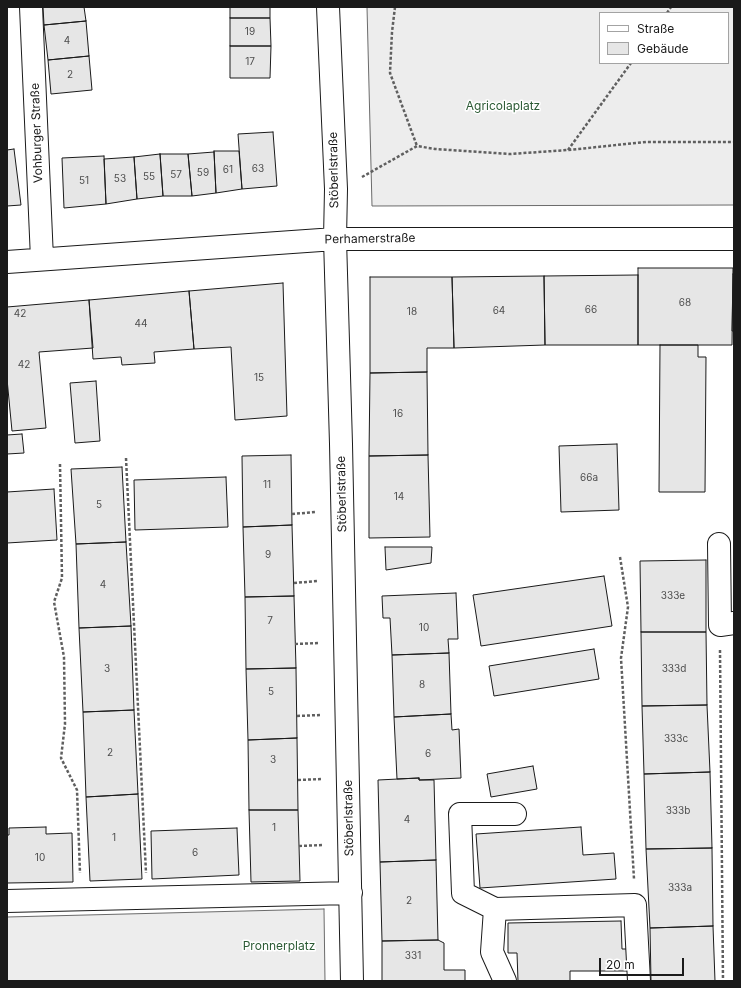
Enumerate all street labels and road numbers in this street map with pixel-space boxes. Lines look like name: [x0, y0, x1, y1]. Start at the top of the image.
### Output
street label: Vohburger Straße: [28, 83, 46, 183]
street label: Stöberlstraße: [326, 132, 342, 208]
street label: Perhamerstraße: [324, 231, 416, 247]
street label: Stöberlstraße: [334, 456, 350, 532]
street label: Stöberlstraße: [341, 780, 357, 856]

